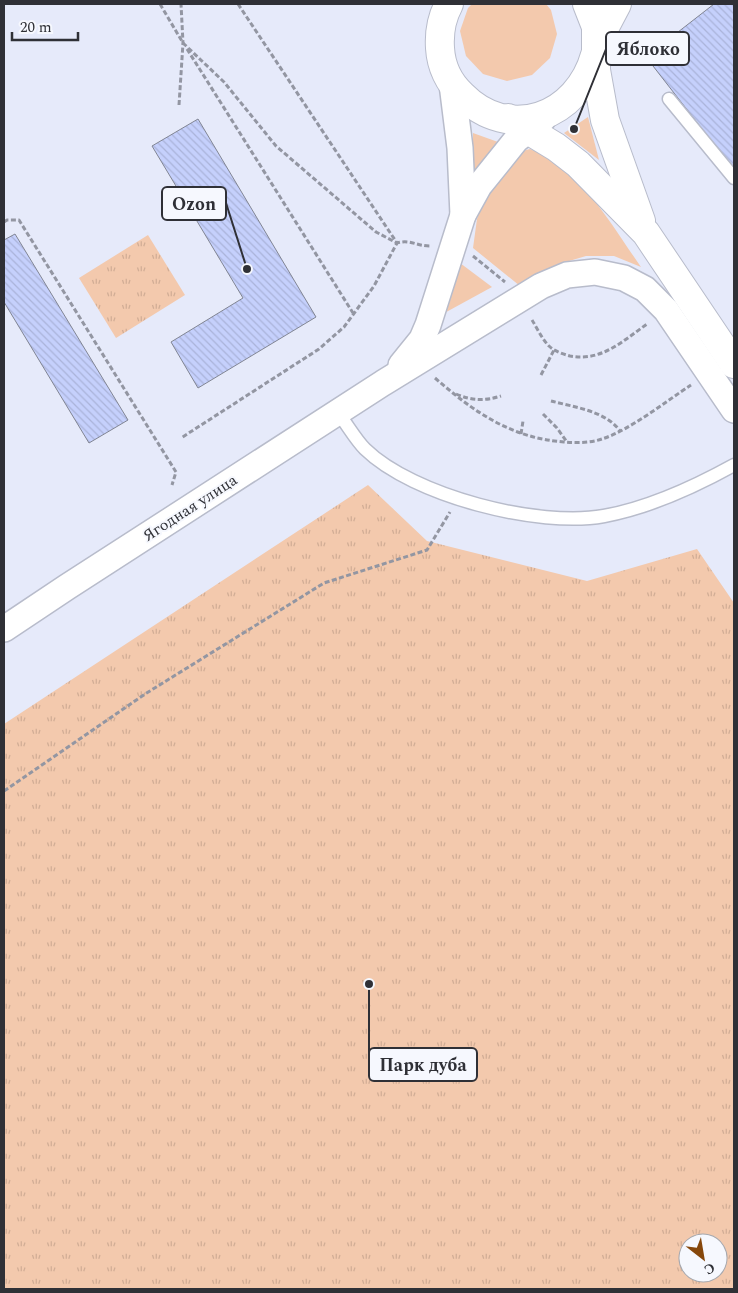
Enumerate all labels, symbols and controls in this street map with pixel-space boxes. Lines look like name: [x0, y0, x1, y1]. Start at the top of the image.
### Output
scale bar: [12, 10, 79, 42]
text: 20 m: [20, 16, 52, 39]
callout: Яблоко: [606, 32, 689, 65]
text: Яблоко: [616, 36, 680, 63]
callout: Ozon: [162, 187, 226, 220]
text: Ozon: [172, 191, 216, 218]
street label: Ягодная улица: [138, 468, 242, 548]
callout: Парк дуба: [369, 1048, 477, 1081]
text: Парк дуба: [379, 1052, 467, 1079]
north arrow: [678, 1233, 728, 1283]
text: С: [700, 1257, 719, 1280]

